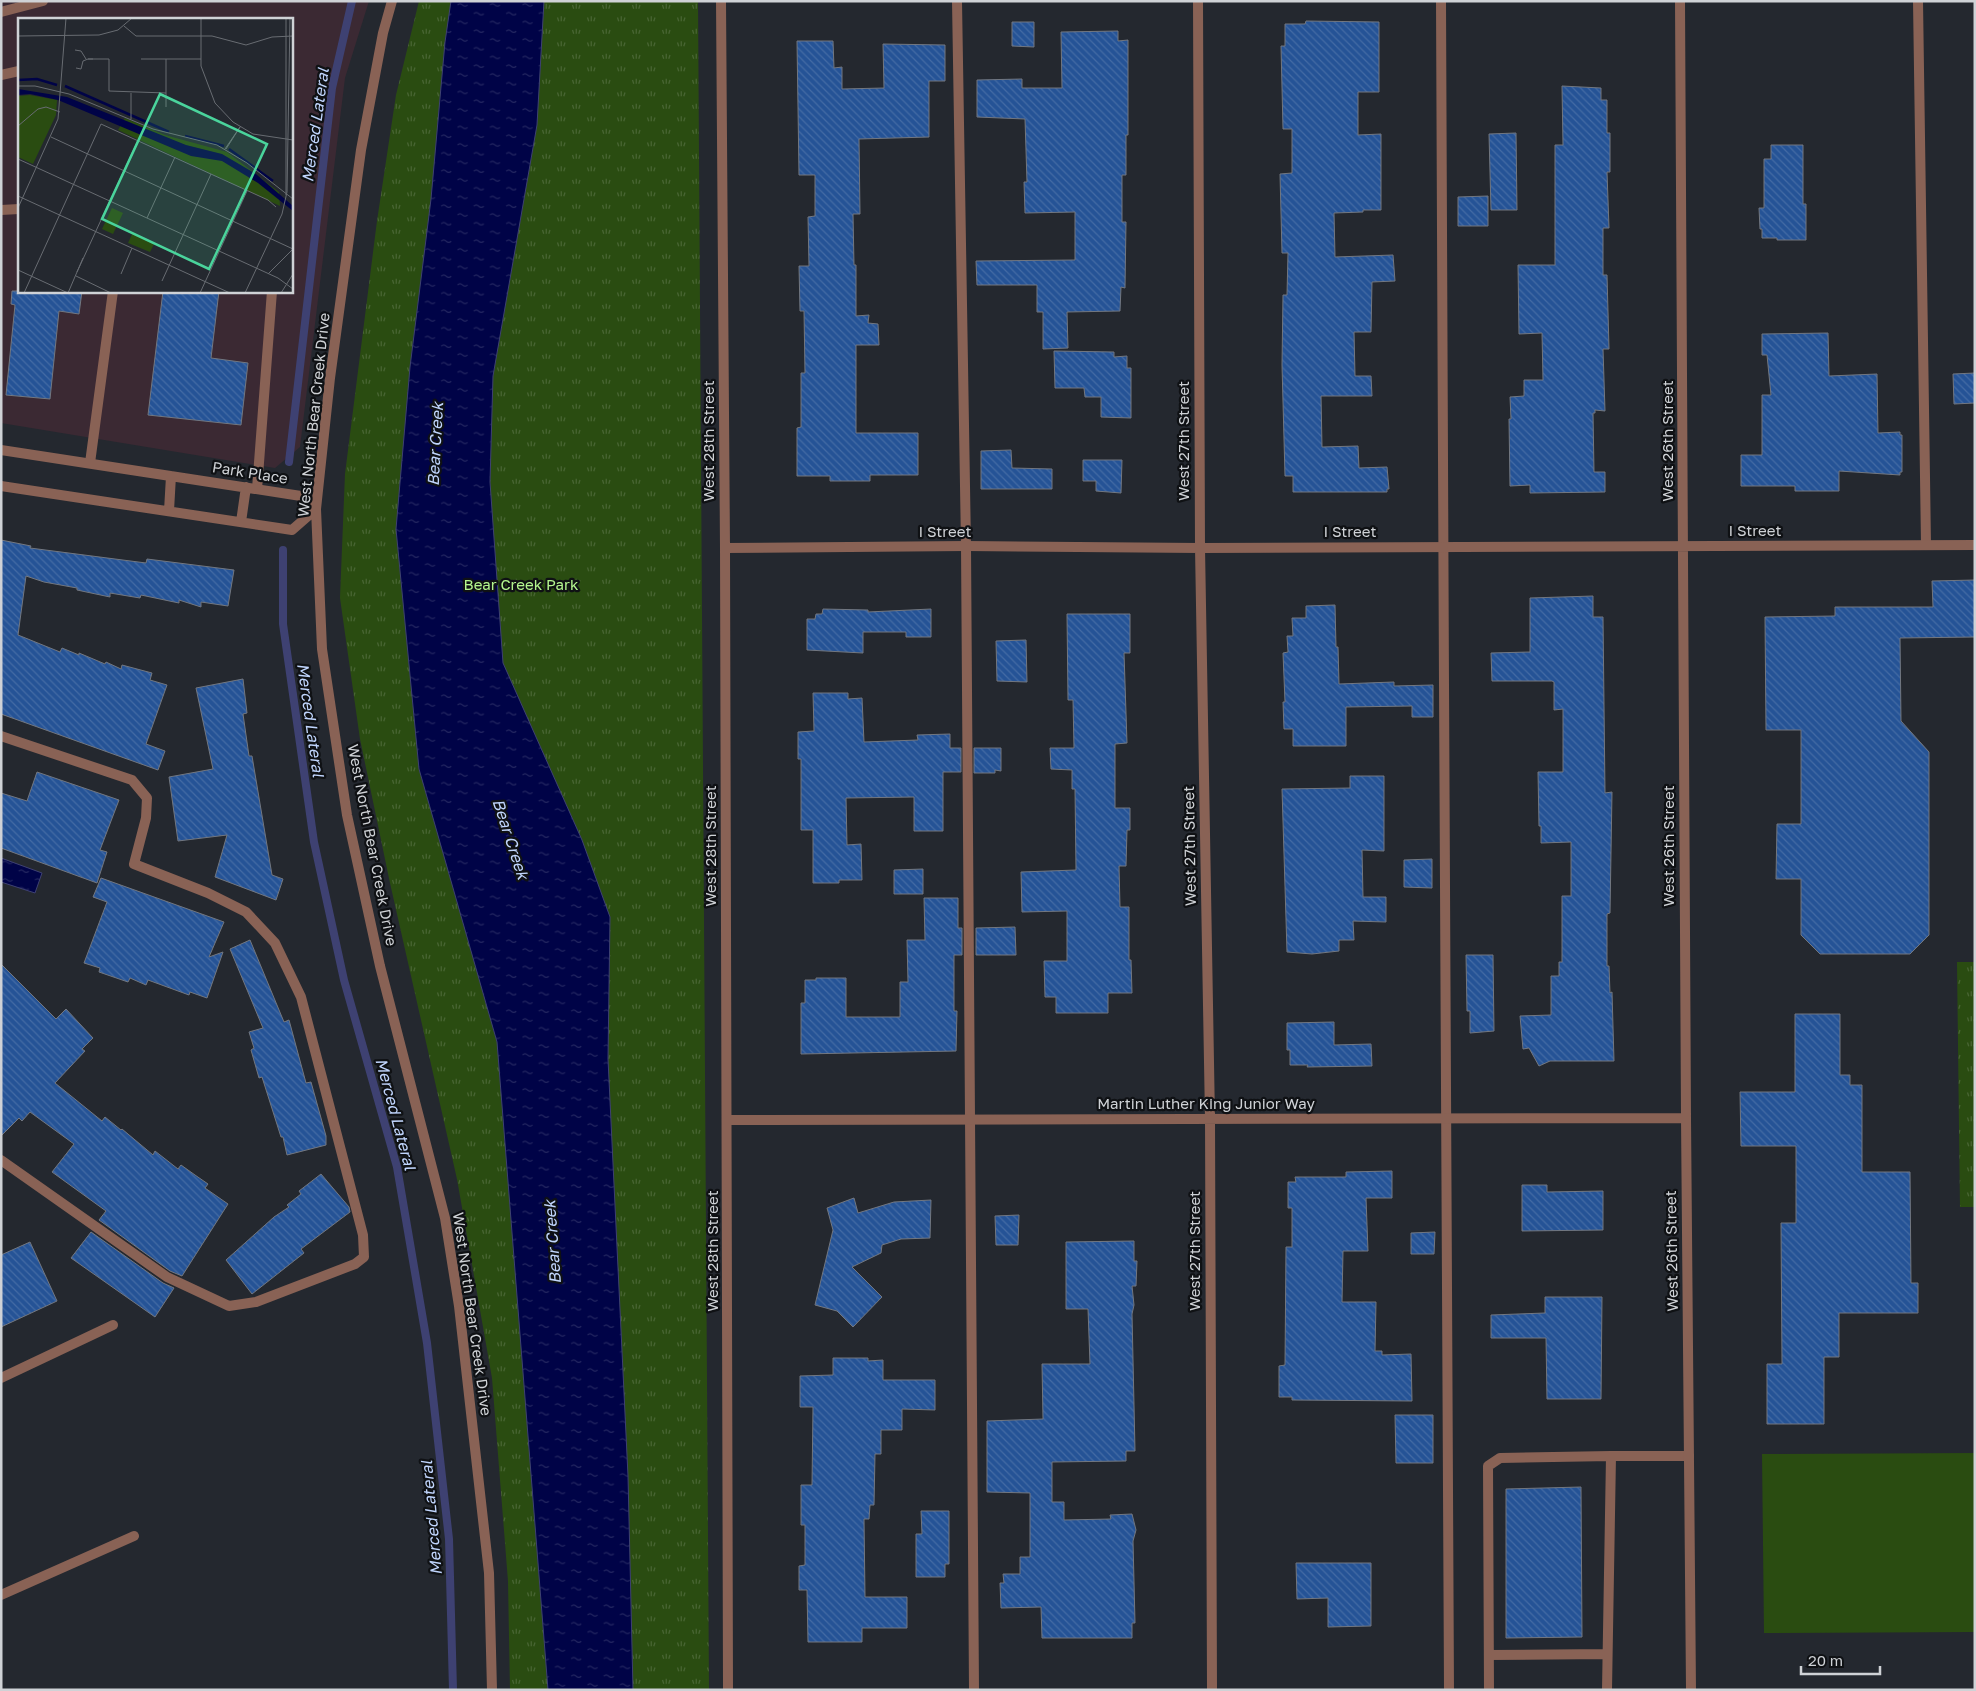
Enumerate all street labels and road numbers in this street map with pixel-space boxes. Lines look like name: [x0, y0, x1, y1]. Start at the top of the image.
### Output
street label: West North Bear Creek Drive: [293, 312, 333, 518]
street label: West 28th Street: [699, 380, 717, 502]
street label: West 26th Street: [1658, 380, 1676, 502]
street label: West 27th Street: [1174, 381, 1192, 501]
street label: Park Place: [211, 457, 289, 487]
street label: I Street: [1729, 521, 1781, 539]
street label: I Street: [919, 522, 971, 540]
street label: I Street: [1324, 522, 1376, 540]
street label: West North Bear Creek Drive: [345, 742, 401, 948]
street label: West 28th Street: [701, 785, 719, 907]
street label: West 26th Street: [1659, 785, 1677, 907]
street label: West 27th Street: [1179, 786, 1199, 906]
street label: Martin Luther King Junior Way: [1097, 1094, 1315, 1112]
street label: West 28th Street: [703, 1190, 721, 1312]
street label: West 26th Street: [1661, 1190, 1681, 1312]
street label: West 27th Street: [1185, 1191, 1203, 1311]
street label: West North Bear Creek Drive: [450, 1211, 496, 1417]

